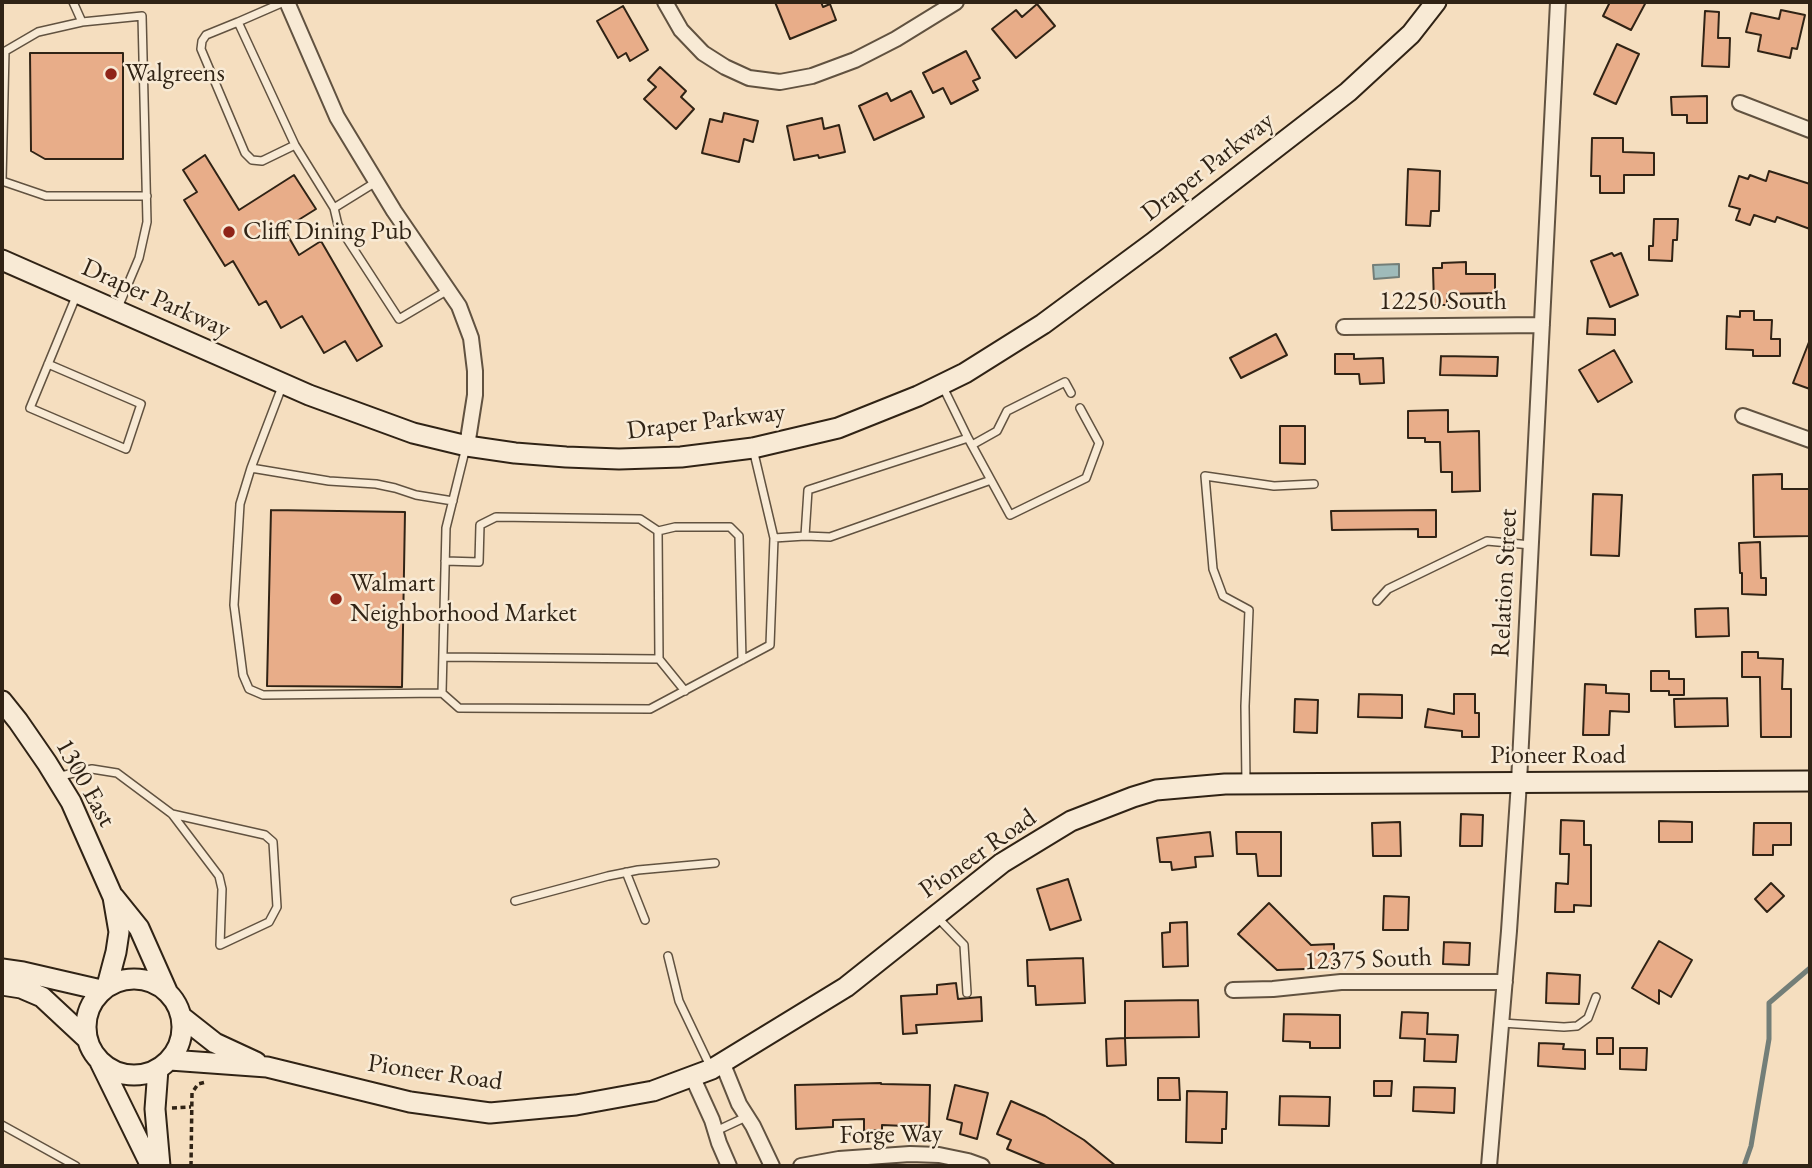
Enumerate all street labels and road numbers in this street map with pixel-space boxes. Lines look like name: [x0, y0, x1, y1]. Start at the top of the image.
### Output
street label: Draper Parkway: [1136, 106, 1280, 228]
street label: Draper Parkway: [77, 252, 235, 346]
street label: 12250 South: [1379, 286, 1507, 318]
street label: Draper Parkway: [625, 397, 787, 447]
street label: Relation Street: [1486, 508, 1524, 658]
street label: 1300 East: [48, 733, 122, 833]
street label: Pioneer Road: [1490, 740, 1626, 772]
street label: Pioneer Road: [913, 802, 1043, 906]
street label: 12375 South: [1304, 942, 1432, 978]
street label: Pioneer Road: [366, 1048, 504, 1098]
street label: Forge Way: [839, 1118, 943, 1152]

